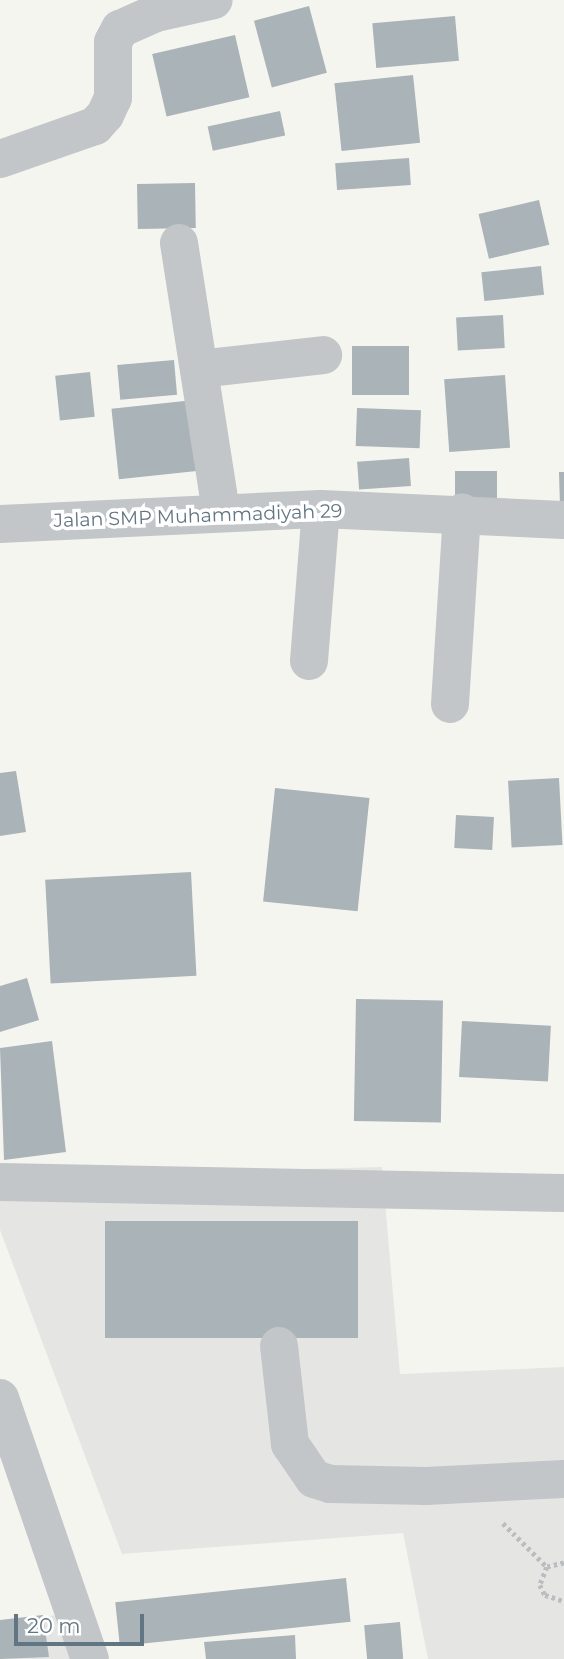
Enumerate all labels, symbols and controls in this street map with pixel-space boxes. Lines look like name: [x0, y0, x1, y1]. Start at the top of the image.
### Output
street label: Jalan SMP Muhammadiyah 29: [53, 500, 343, 532]
scale bar: [18, 1600, 147, 1644]
text: 20 m: [27, 1613, 81, 1638]

